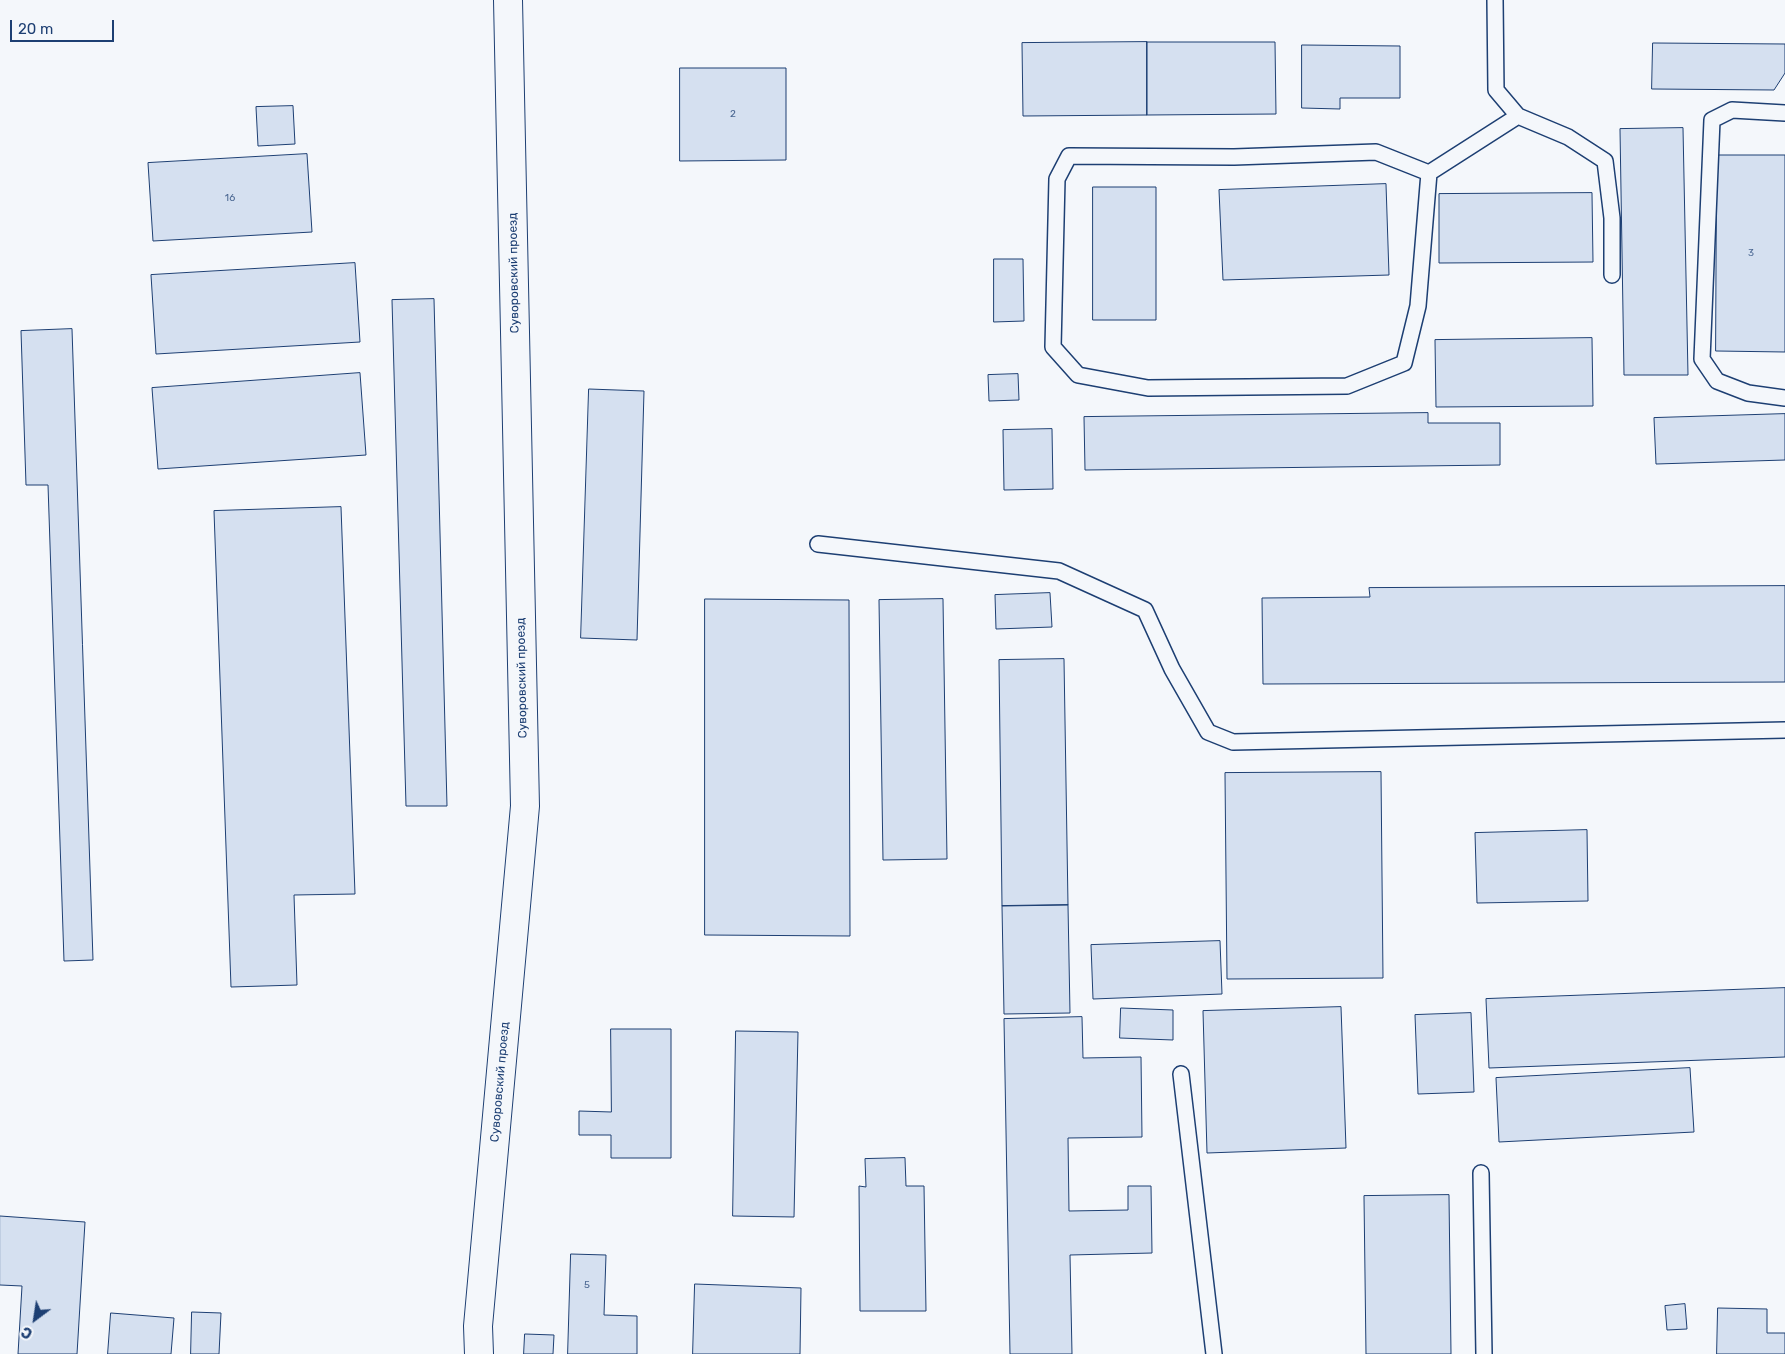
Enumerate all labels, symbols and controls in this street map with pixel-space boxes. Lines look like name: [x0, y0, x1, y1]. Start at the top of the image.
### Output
scale bar: [12, 10, 116, 42]
text: 20 m: [18, 20, 53, 38]
house number: 2: [730, 108, 736, 120]
house number: 16: [225, 192, 235, 204]
street label: Суворовский проезд: [506, 212, 522, 334]
house number: 3: [1748, 247, 1754, 259]
street label: Суворовский проезд: [514, 617, 530, 739]
street label: Суворовский проезд: [488, 1021, 512, 1143]
house number: 5: [584, 1279, 590, 1291]
north arrow: [10, 1294, 60, 1344]
text: С: [18, 1322, 36, 1342]

